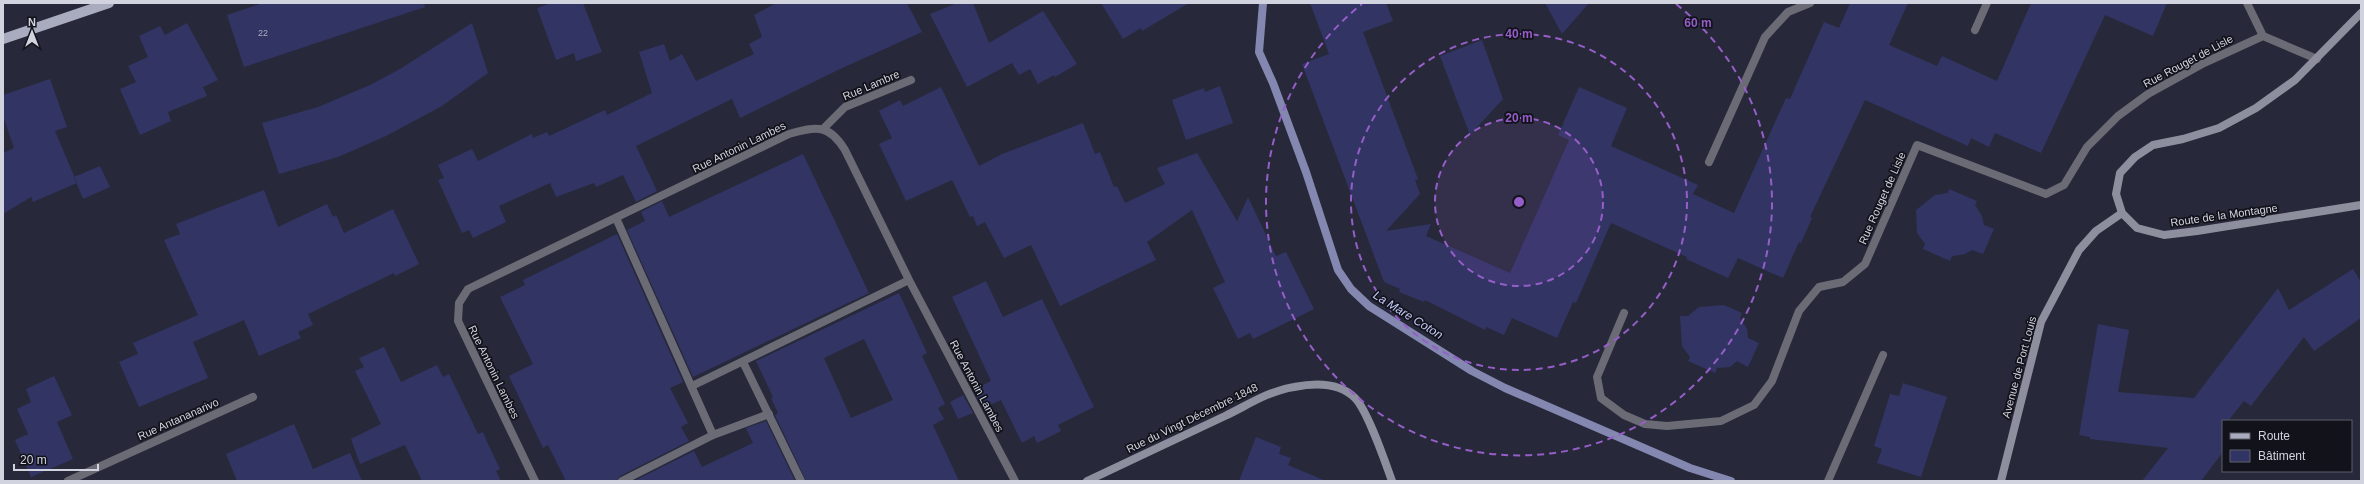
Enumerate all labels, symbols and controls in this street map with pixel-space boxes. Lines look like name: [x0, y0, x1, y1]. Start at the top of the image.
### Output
north arrow: [12, 12, 52, 52]
text: N: [28, 16, 36, 28]
text: 60 m: [1684, 16, 1712, 30]
text: 40 m: [1505, 27, 1533, 41]
house number: 22: [258, 28, 268, 38]
street label: Rue Rouget de Lisle: [2141, 32, 2235, 90]
street label: Rue Lambre: [841, 68, 901, 102]
text: 20 m: [1505, 111, 1533, 125]
street label: Rue Antonin Lambes: [690, 119, 788, 175]
street label: Rue Rouget de Lisle: [1856, 150, 1908, 246]
centre of rings: [1512, 195, 1526, 209]
street label: Route de la Montagne: [2170, 202, 2278, 228]
water label: La Mare Coton: [1371, 288, 1446, 342]
street label: Avenue de Port Louis: [2000, 314, 2039, 419]
street label: Rue Antonin Lambes: [466, 323, 522, 421]
street label: Rue Antonin Lambes: [948, 338, 1007, 434]
street label: Rue du Vingt Décembre 1848: [1124, 381, 1260, 455]
street label: Rue Antananarivo: [136, 396, 220, 442]
legend: [2222, 420, 2352, 472]
text: Route: [2258, 429, 2290, 443]
scale bar: [14, 446, 98, 472]
text: Bâtiment: [2258, 449, 2306, 463]
text: 20 m: [20, 453, 47, 467]

